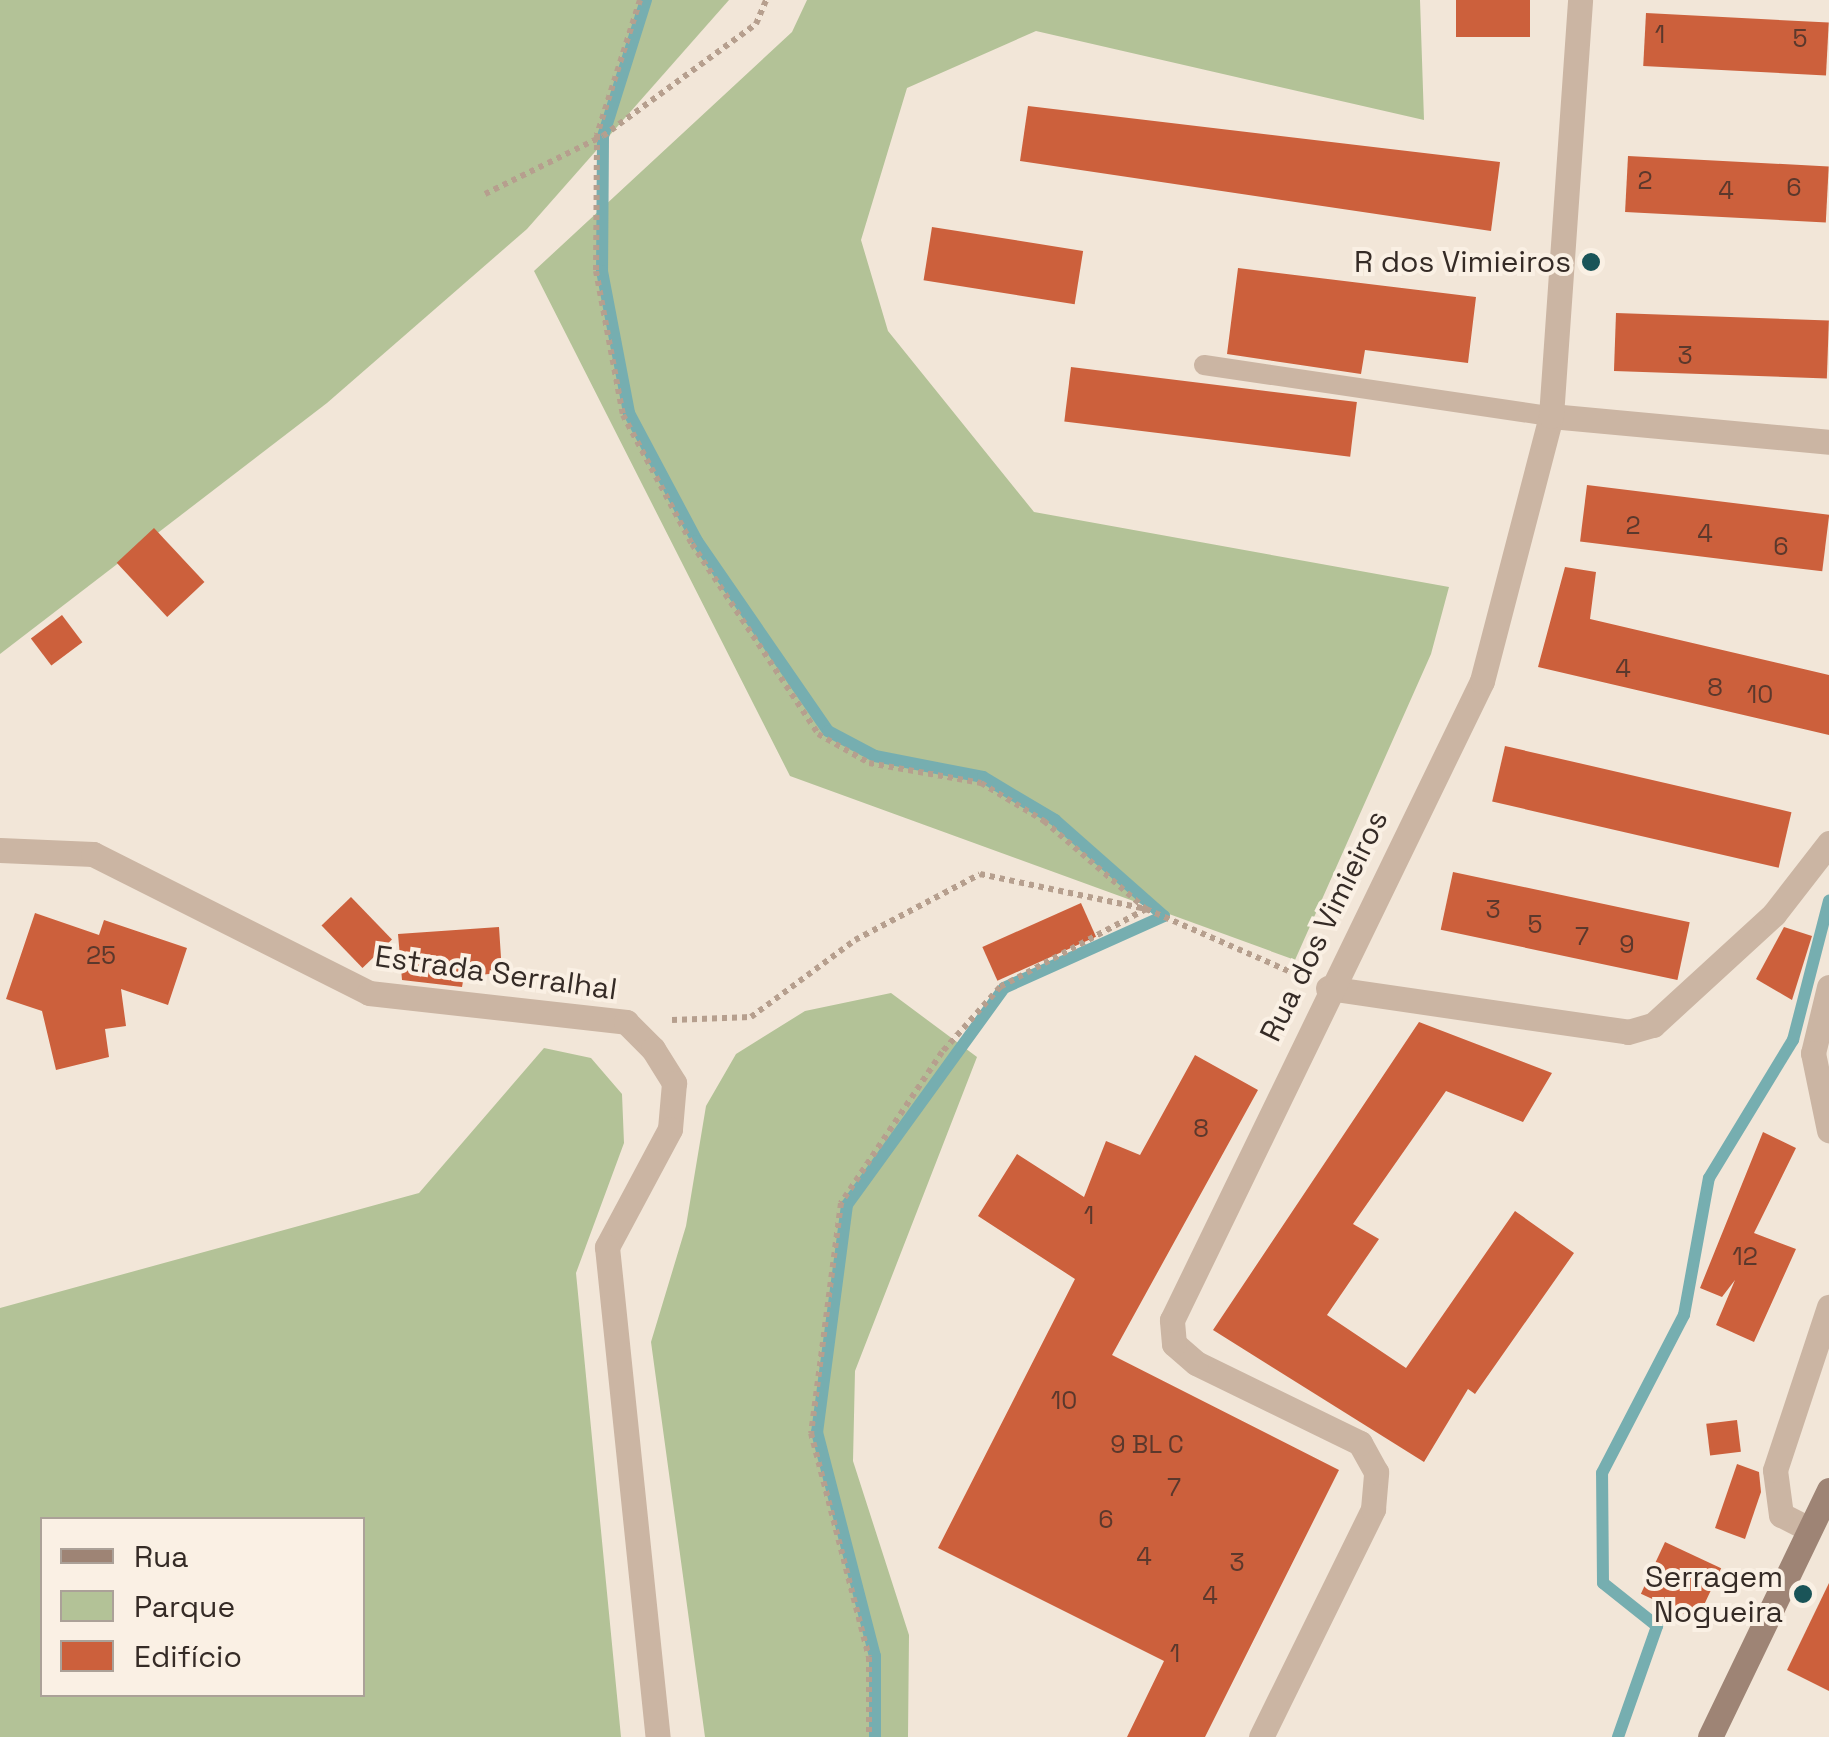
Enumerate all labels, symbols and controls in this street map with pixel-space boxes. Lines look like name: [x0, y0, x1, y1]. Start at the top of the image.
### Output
house number: 1: [1655, 19, 1665, 49]
house number: 5: [1793, 23, 1807, 53]
house number: 2: [1637, 165, 1653, 195]
house number: 6: [1786, 172, 1802, 202]
house number: 4: [1718, 175, 1734, 205]
place label: R dos Vimieiros: [1354, 244, 1571, 280]
marker: R dos Vimieiros: [1580, 251, 1602, 273]
house number: 3: [1677, 340, 1693, 370]
house number: 2: [1625, 510, 1641, 540]
house number: 4: [1697, 518, 1713, 548]
house number: 6: [1773, 531, 1789, 561]
house number: 4: [1615, 653, 1631, 683]
house number: 8: [1707, 672, 1723, 702]
house number: 10: [1747, 679, 1773, 709]
street label: Rua dos Vimieiros: [1252, 804, 1396, 1048]
house number: 3: [1485, 894, 1501, 924]
house number: 5: [1528, 909, 1542, 939]
house number: 7: [1575, 921, 1589, 951]
house number: 9: [1619, 929, 1635, 959]
street label: Estrada Serralhal: [373, 938, 619, 1008]
house number: 25: [86, 940, 116, 970]
house number: 8: [1193, 1113, 1209, 1143]
house number: 1: [1084, 1200, 1094, 1230]
house number: 12: [1732, 1241, 1758, 1271]
house number: 10: [1051, 1385, 1077, 1415]
house number: 9 BL C: [1110, 1429, 1184, 1459]
house number: 7: [1167, 1472, 1181, 1502]
house number: 6: [1098, 1504, 1114, 1534]
legend: [40, 1517, 365, 1697]
text: Rua: [134, 1537, 189, 1576]
house number: 4: [1136, 1541, 1152, 1571]
house number: 3: [1229, 1547, 1245, 1577]
place label: Serragem Nogueira: [1645, 1559, 1783, 1630]
house number: 4: [1202, 1580, 1218, 1610]
marker: Serragem Nogueira: [1792, 1583, 1814, 1605]
text: Parque: [134, 1587, 235, 1626]
text: Edifício: [134, 1637, 242, 1676]
house number: 1: [1170, 1638, 1180, 1668]

